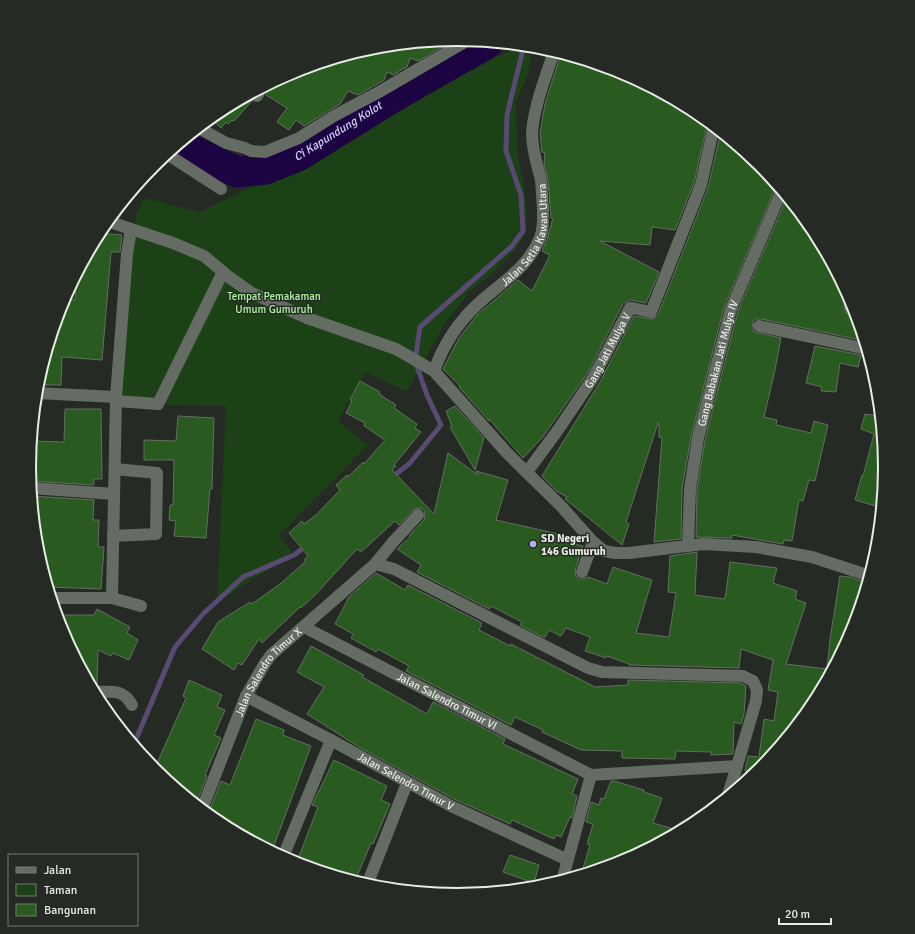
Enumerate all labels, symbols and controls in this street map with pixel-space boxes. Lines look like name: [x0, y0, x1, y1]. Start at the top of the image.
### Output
water label: Ci Kapundung Kolot: [292, 97, 387, 165]
street label: Jalan Setia Kawan Utara: [499, 183, 550, 289]
park label: Tempat Pemakaman Umum Gumuruh: [227, 290, 321, 316]
street label: Gang Babakan Jati Mulya IV: [695, 298, 741, 428]
street label: Gang Jati Mulya V: [582, 310, 634, 391]
place label: SD Negeri 146 Gumuruh: [541, 532, 606, 558]
marker: SD Negeri 146 Gumuruh: [528, 539, 538, 549]
street label: Jalan Salendro Timur X: [233, 625, 305, 718]
street label: Jalan Salendro Timur VI: [395, 670, 499, 732]
street label: Jalan Selendro Timur V: [355, 750, 456, 814]
legend: [8, 854, 138, 926]
text: Jalan: [44, 863, 71, 878]
text: Taman: [44, 883, 77, 898]
scale bar: [779, 900, 831, 926]
text: Bangunan: [44, 903, 96, 918]
text: 20 m: [785, 907, 810, 922]

